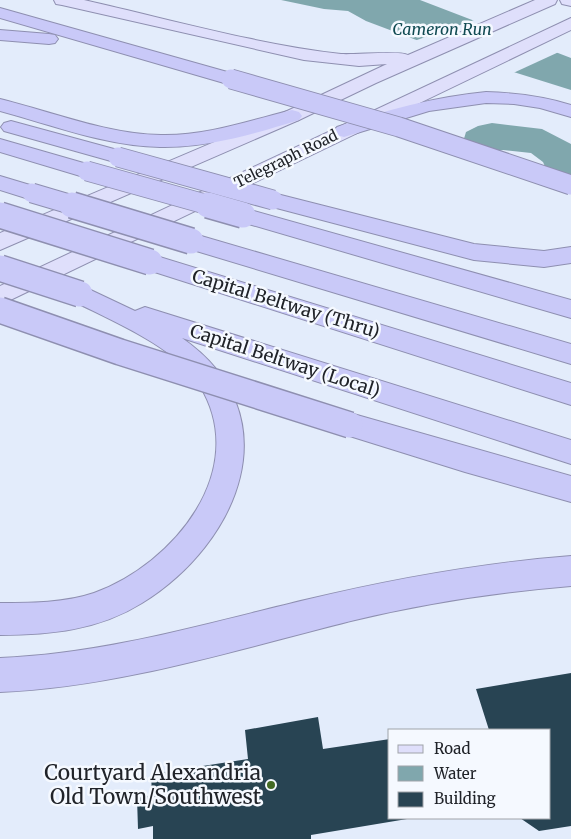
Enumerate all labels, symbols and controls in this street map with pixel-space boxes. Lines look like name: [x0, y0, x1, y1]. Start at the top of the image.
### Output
water label: Cameron Run: [392, 19, 492, 39]
street label: Telegraph Road: [231, 125, 341, 192]
street label: Capital Beltway (Thru): [190, 264, 383, 343]
street label: Capital Beltway (Local): [187, 319, 383, 402]
legend: [388, 729, 551, 819]
text: Road: [434, 739, 470, 758]
place label: Courtyard Alexandria Old Town/Southwest: [44, 759, 261, 810]
text: Water: [433, 764, 477, 783]
marker: Courtyard Alexandria Old Town/Southwest: [265, 779, 277, 791]
text: Building: [434, 789, 496, 808]

